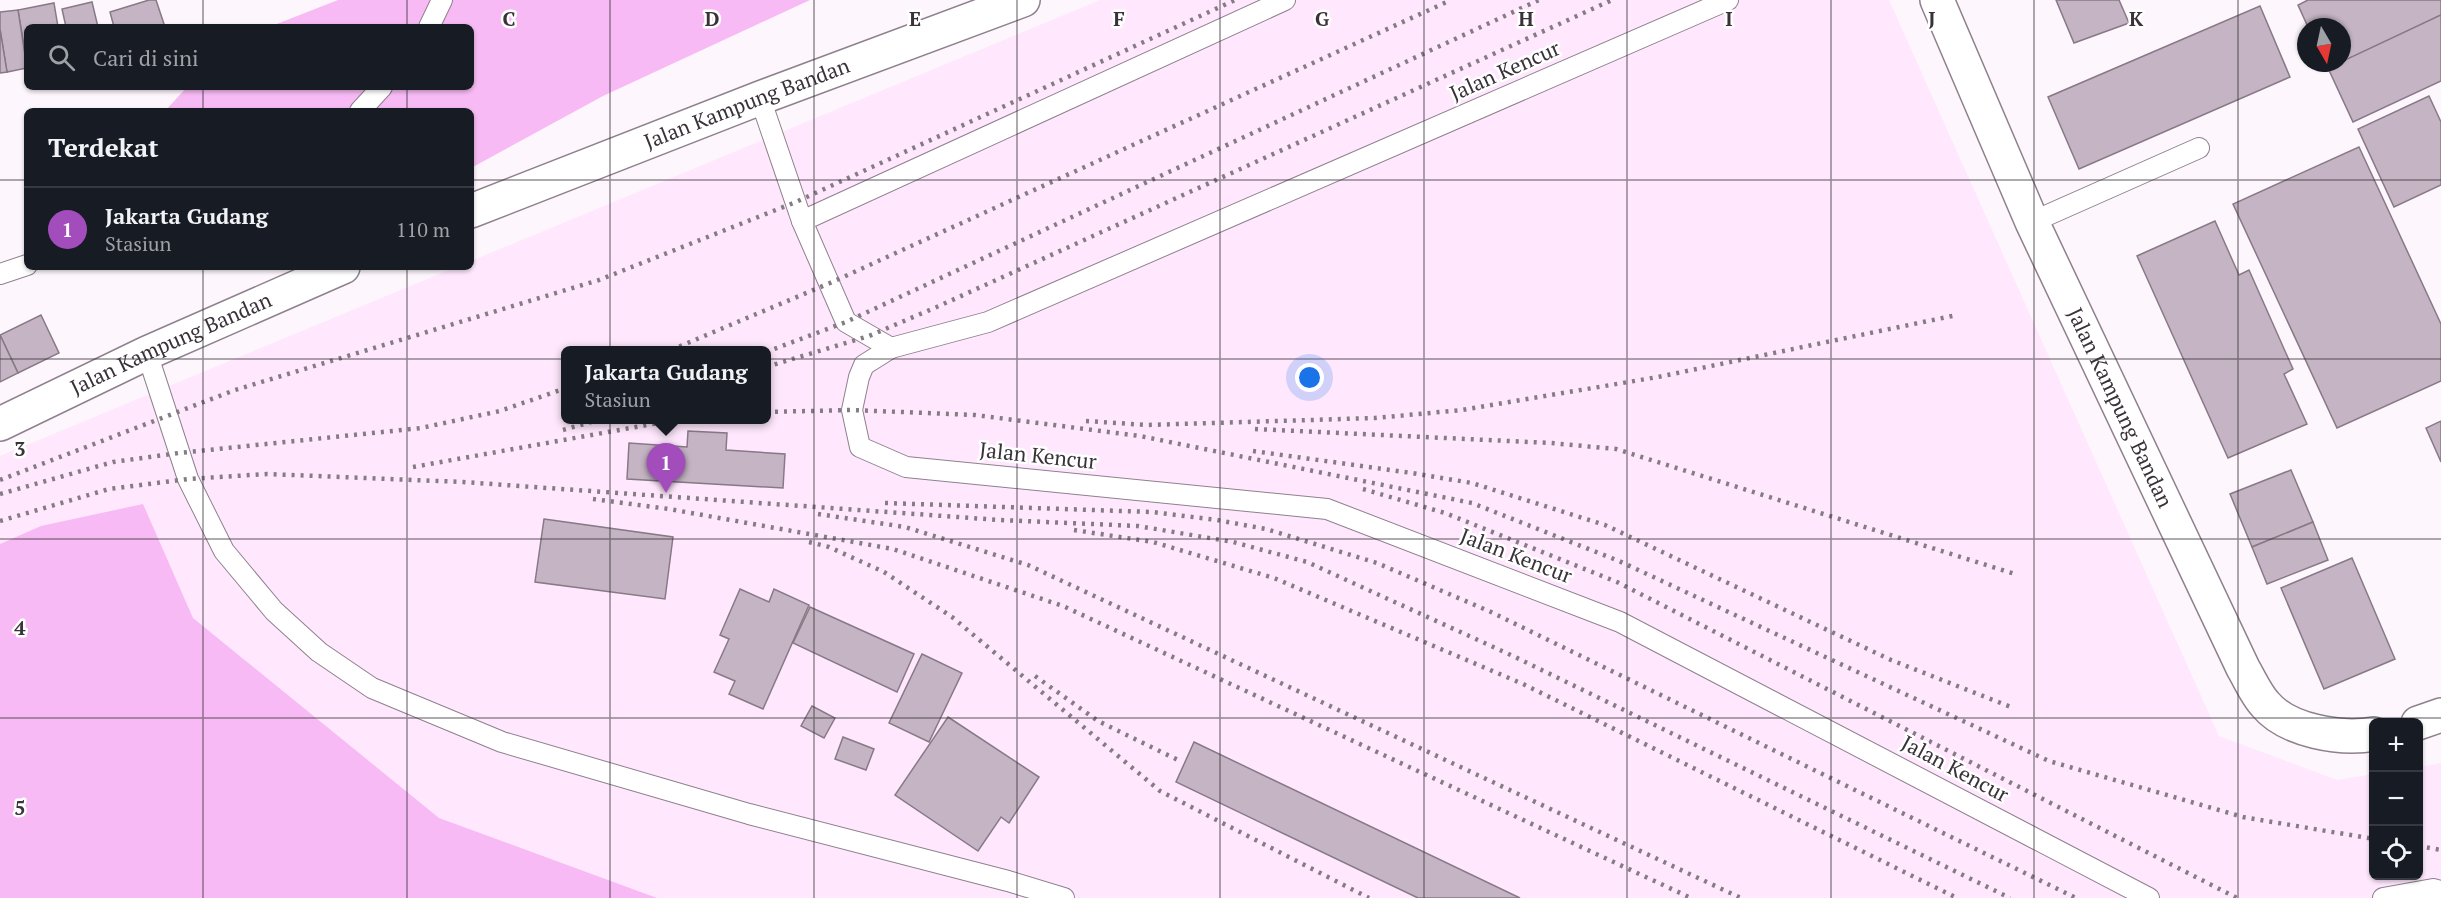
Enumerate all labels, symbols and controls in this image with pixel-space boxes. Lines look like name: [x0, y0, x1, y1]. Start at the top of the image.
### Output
text: C: [502, 5, 516, 32]
text: D: [705, 5, 719, 32]
text: E: [909, 5, 921, 32]
text: F: [1113, 5, 1125, 32]
text: G: [1315, 5, 1329, 32]
text: H: [1518, 5, 1534, 32]
text: I: [1725, 5, 1733, 32]
text: J: [1928, 5, 1936, 32]
text: K: [2129, 5, 2144, 32]
north arrow: [2297, 18, 2351, 72]
search box: [24, 24, 474, 90]
street label: Jalan Kencur: [1445, 33, 1564, 107]
icon: search: [45, 41, 78, 74]
text: Cari di sini: [93, 43, 199, 72]
street label: Jalan Kampung Bandan: [640, 51, 854, 155]
text: Terdekat: [48, 130, 159, 164]
text: Jakarta Gudang: [105, 201, 268, 230]
text: 1: [62, 216, 73, 243]
text: 110 m: [396, 216, 450, 243]
text: Stasiun: [105, 230, 171, 257]
street label: Jalan Kampung Bandan: [66, 285, 276, 401]
street label: Jalan Kampung Bandan: [2062, 303, 2180, 512]
popup: [561, 346, 771, 424]
text: Jakarta Gudang: [584, 357, 748, 386]
your location: [1295, 363, 1324, 392]
text: Stasiun: [584, 386, 651, 413]
text: 3: [14, 435, 26, 462]
street label: Jalan Kencur: [978, 435, 1098, 475]
pin: 1: [646, 444, 686, 493]
street label: Jalan Kencur: [1456, 521, 1576, 589]
text: 4: [14, 614, 26, 641]
map controls: [2369, 718, 2423, 880]
button: +: [2369, 718, 2423, 772]
street label: Jalan Kencur: [1897, 728, 2014, 808]
button: −: [2369, 772, 2423, 826]
text: 5: [14, 794, 26, 821]
button: locate: [2369, 826, 2423, 880]

